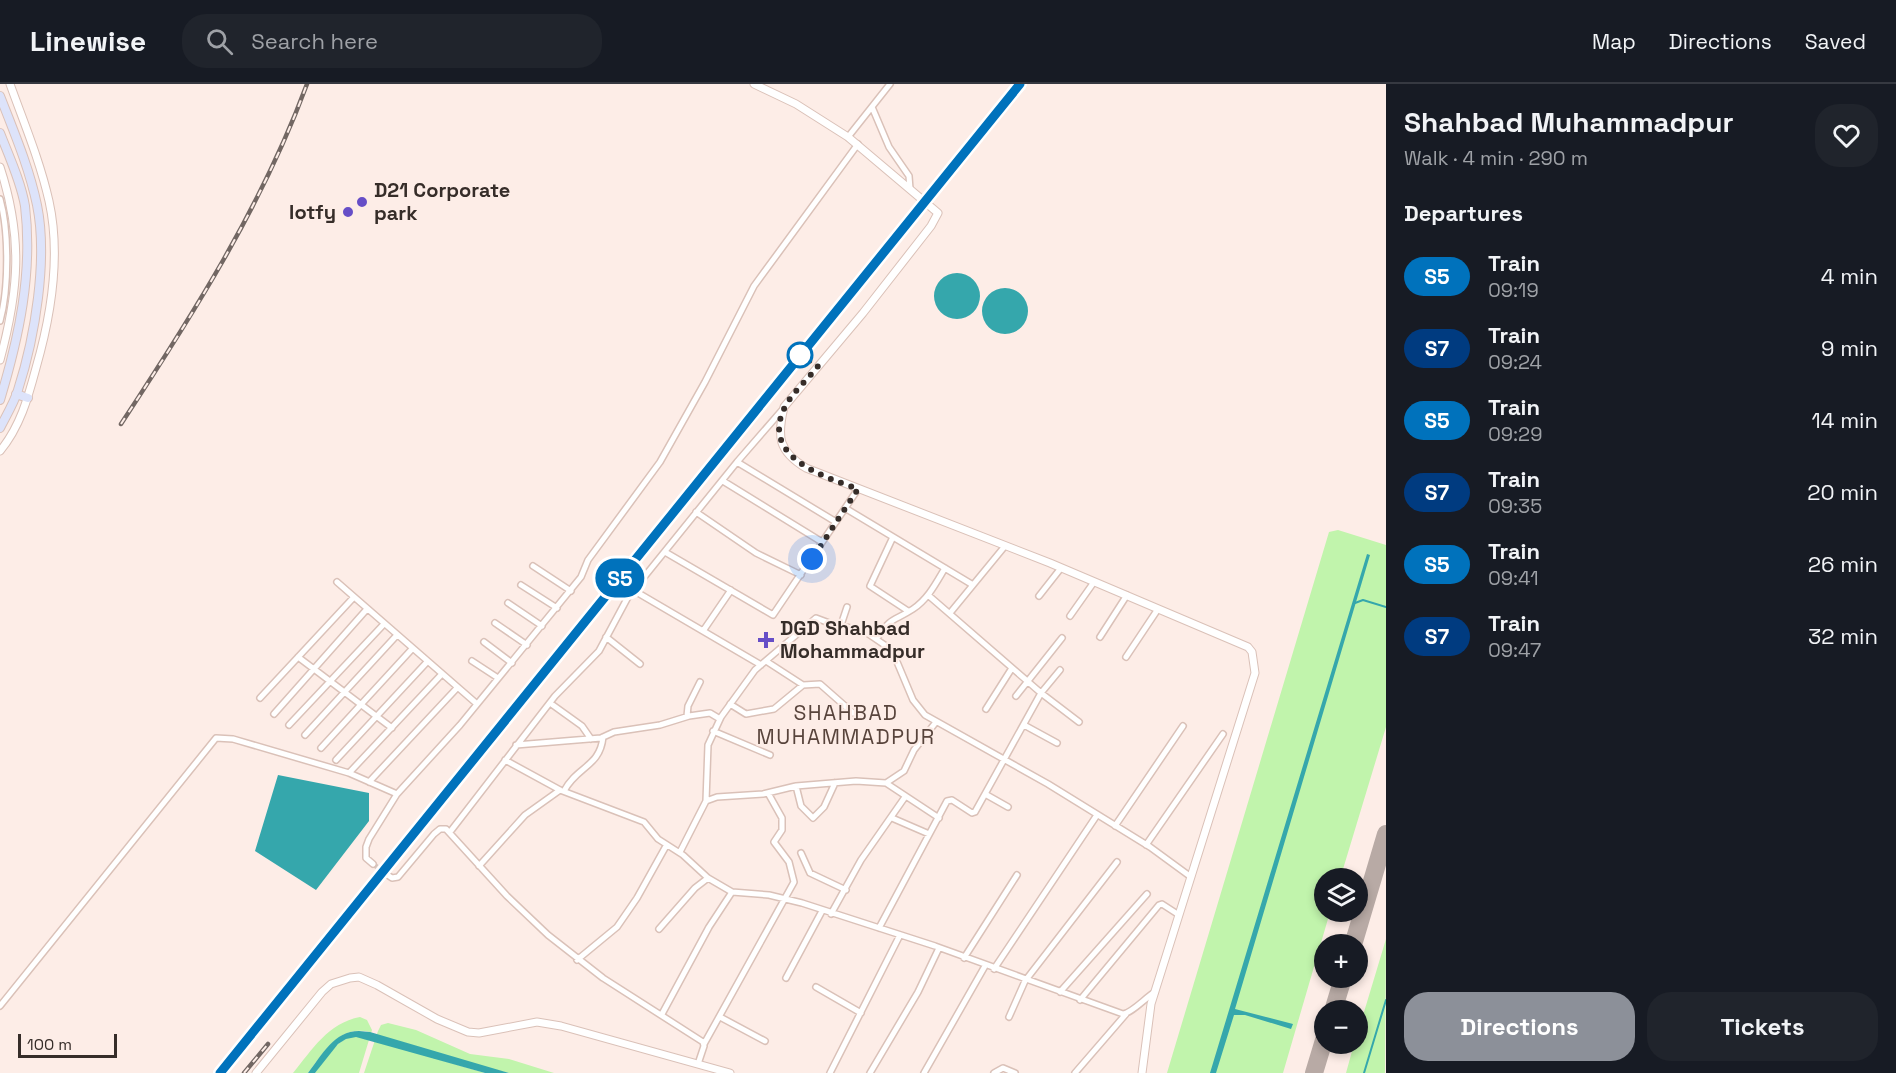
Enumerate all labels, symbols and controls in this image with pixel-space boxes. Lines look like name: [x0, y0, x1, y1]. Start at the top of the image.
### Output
search box: [182, 14, 602, 68]
text: Linewise: [30, 23, 146, 59]
icon: search: [203, 25, 236, 58]
text: Search here: [251, 27, 378, 55]
text: Map: [1592, 28, 1636, 55]
text: Directions: [1669, 28, 1772, 55]
text: Saved: [1805, 28, 1866, 55]
text: Shahbad Muhammadpur: [1404, 104, 1734, 140]
button: heart: [1815, 104, 1878, 167]
text: Walk · 4 min · 290 m: [1404, 145, 1588, 171]
place label: D21 Corporate park: [374, 177, 510, 226]
marker: D21 Corporate park: [355, 195, 369, 209]
place label: Iotfy: [289, 199, 336, 225]
text: Departures: [1404, 199, 1523, 227]
marker: Iotfy: [341, 205, 355, 219]
text: Train: [1488, 249, 1540, 277]
text: 4 min: [1821, 262, 1878, 290]
text: S5: [1424, 263, 1450, 290]
text: 09:19: [1488, 277, 1539, 303]
text: Train: [1488, 321, 1540, 349]
text: 9 min: [1821, 334, 1878, 362]
text: S7: [1425, 335, 1449, 362]
unlabelled marker: [787, 342, 813, 368]
text: 09:24: [1488, 349, 1542, 375]
text: Train: [1488, 393, 1540, 421]
text: 14 min: [1812, 406, 1878, 434]
text: S5: [1424, 407, 1450, 434]
text: 09:29: [1488, 421, 1542, 447]
text: Train: [1488, 465, 1540, 493]
text: 20 min: [1807, 478, 1878, 506]
text: S7: [1425, 479, 1449, 506]
text: 09:35: [1488, 493, 1542, 519]
text: Train: [1488, 537, 1540, 565]
your location: [797, 544, 827, 574]
text: 26 min: [1808, 550, 1878, 578]
text: S5: [1424, 551, 1450, 578]
line badge: S5: [593, 558, 647, 598]
text: S5: [607, 565, 633, 592]
text: 09:41: [1488, 565, 1539, 591]
text: Train: [1488, 609, 1540, 637]
place label: DGD Shahbad Mohammadpur: [780, 615, 925, 664]
text: 32 min: [1808, 622, 1878, 650]
text: S7: [1425, 623, 1449, 650]
marker: DGD Shahbad Mohammadpur: [757, 631, 775, 649]
text: 09:47: [1488, 637, 1541, 663]
district label: SHAHBAD MUHAMMADPUR: [757, 699, 936, 750]
map controls: [1314, 868, 1368, 1054]
button: layers: [1314, 868, 1368, 922]
button: +: [1314, 934, 1368, 988]
button: Directions: [1404, 992, 1635, 1061]
button: Tickets: [1647, 992, 1878, 1061]
button: −: [1314, 1000, 1368, 1054]
scale bar: [18, 1031, 117, 1058]
text: 100 m: [27, 1034, 72, 1055]

